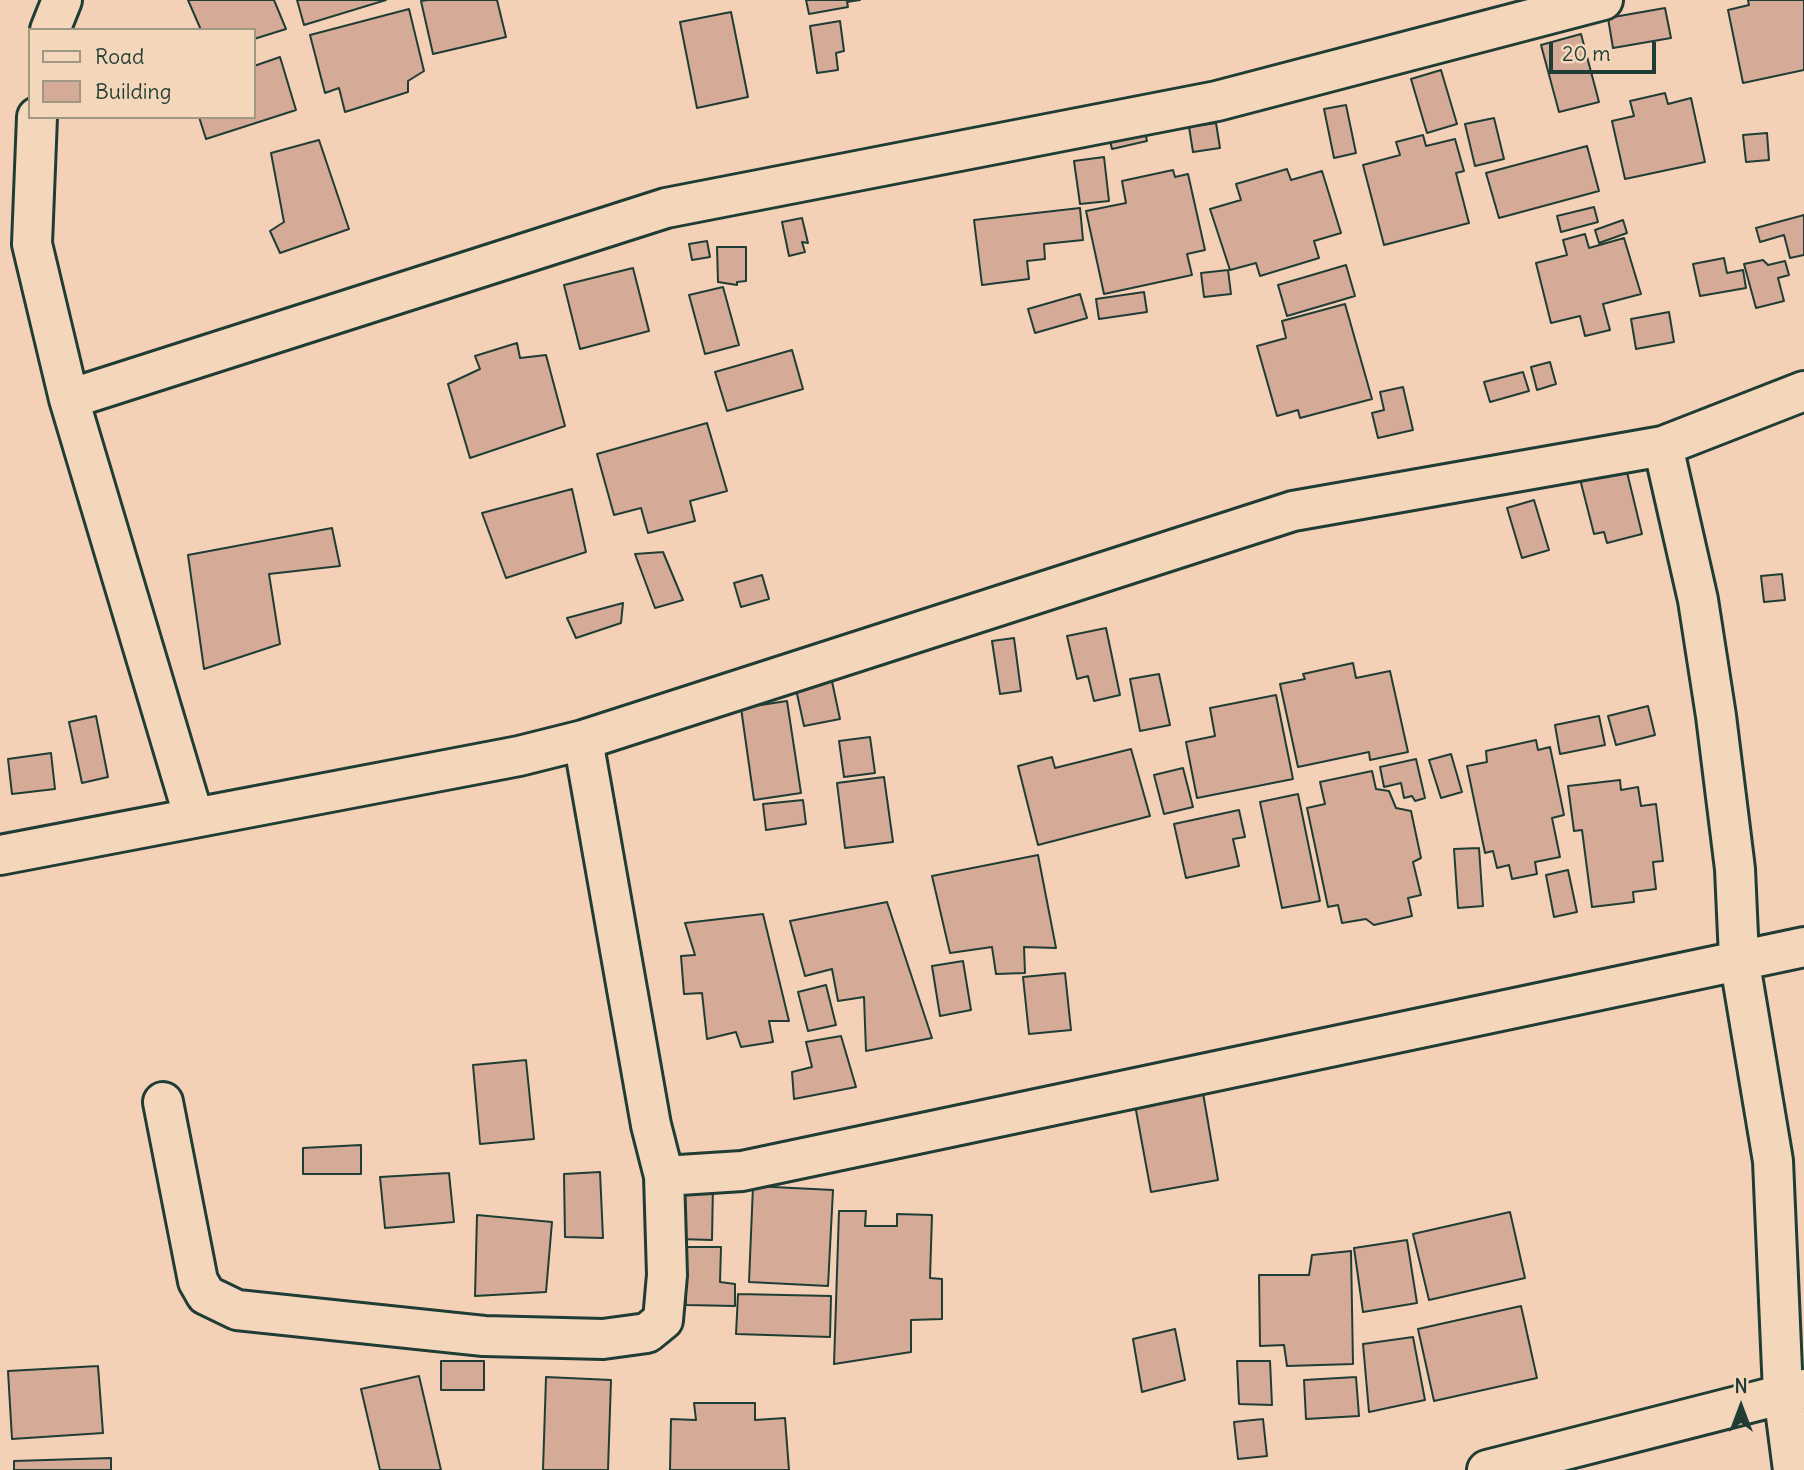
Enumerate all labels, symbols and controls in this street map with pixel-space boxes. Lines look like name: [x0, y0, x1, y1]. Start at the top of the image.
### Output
legend: [28, 28, 256, 119]
scale bar: [1552, 28, 1659, 72]
text: 20 m: [1562, 40, 1611, 67]
text: Road: [95, 43, 144, 70]
text: Building: [95, 78, 171, 105]
north arrow: [1706, 1372, 1776, 1442]
text: N: [1734, 1374, 1748, 1398]

